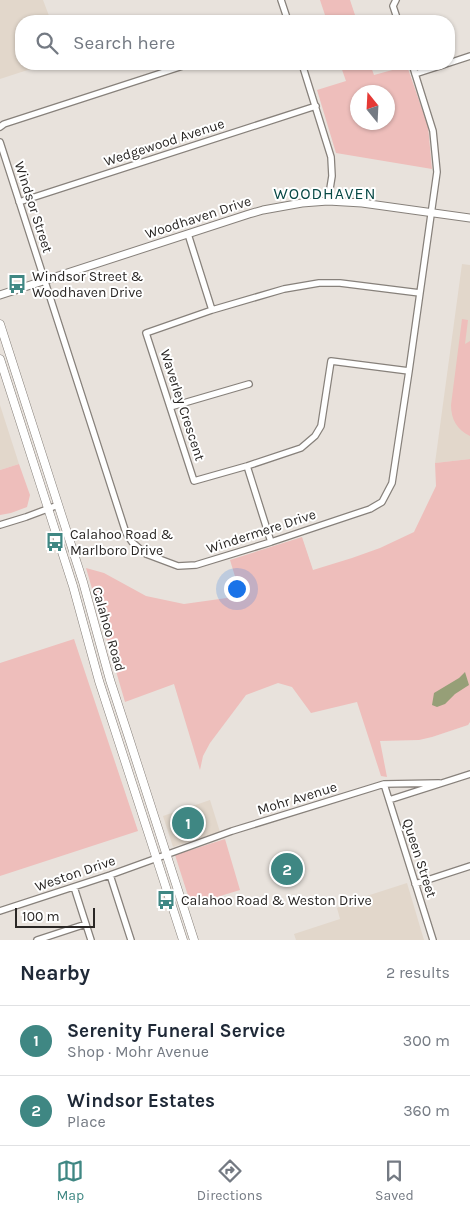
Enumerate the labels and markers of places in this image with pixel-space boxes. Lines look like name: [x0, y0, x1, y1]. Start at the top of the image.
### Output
place label: Windsor Street & Woodhaven Drive: [32, 268, 144, 301]
bus stop icon: Windsor Street & Woodhaven Drive: [6, 273, 28, 295]
place label: Calahoo Road & Marlboro Drive: [70, 526, 174, 559]
bus stop icon: Calahoo Road & Marlboro Drive: [44, 531, 66, 553]
pin: 1: [172, 804, 204, 842]
pin: 2: [271, 850, 303, 888]
bus stop icon: Calahoo Road & Weston Drive: [155, 889, 177, 911]
place label: Calahoo Road & Weston Drive: [181, 892, 372, 909]

